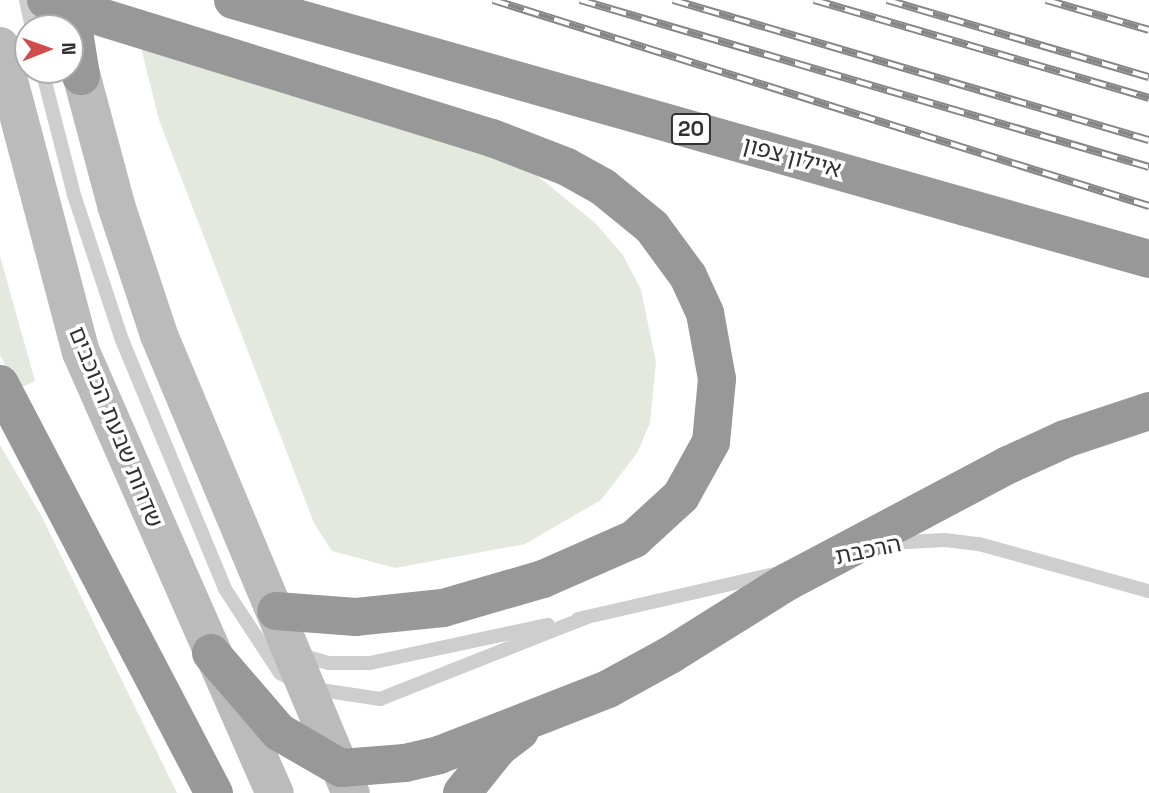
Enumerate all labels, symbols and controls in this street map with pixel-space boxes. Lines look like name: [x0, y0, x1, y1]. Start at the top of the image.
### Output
north arrow: [14, 14, 84, 84]
text: N: [56, 42, 81, 55]
road number: 20: [670, 111, 712, 146]
street label: איילון צפון: [740, 131, 844, 183]
street label: שדרות שבעת הכוכבים: [63, 323, 169, 531]
street label: הרכבת: [832, 530, 904, 570]

